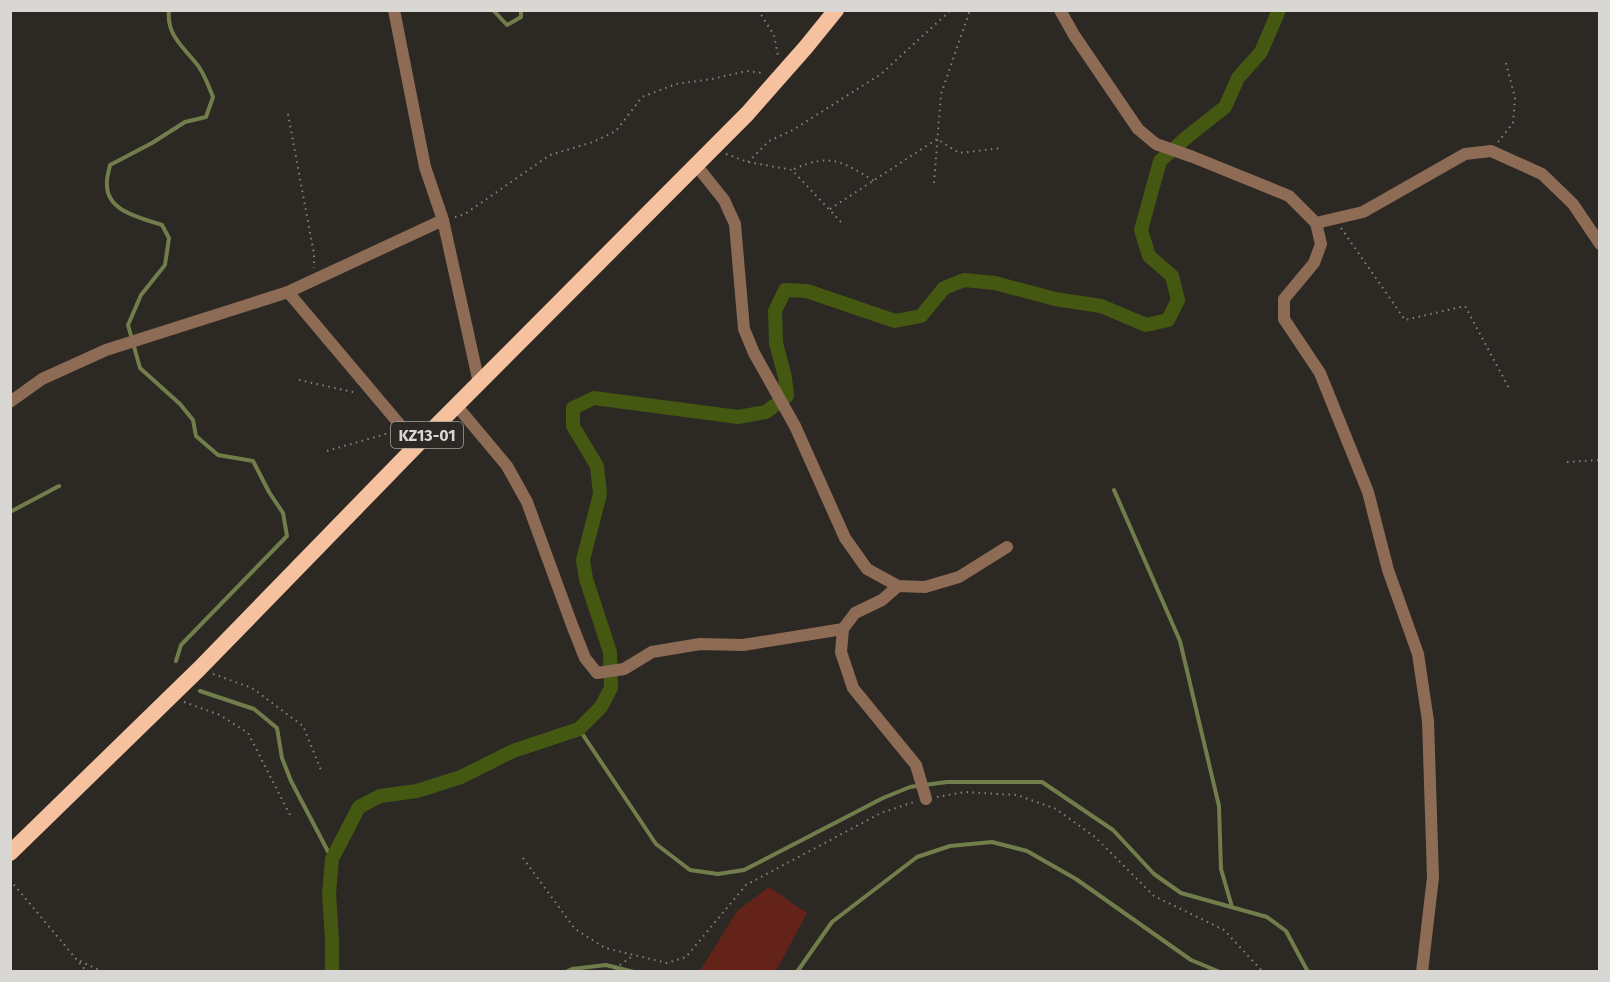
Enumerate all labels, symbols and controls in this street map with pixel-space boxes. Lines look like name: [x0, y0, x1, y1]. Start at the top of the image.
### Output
road number: KZ13-01: [391, 422, 463, 448]

